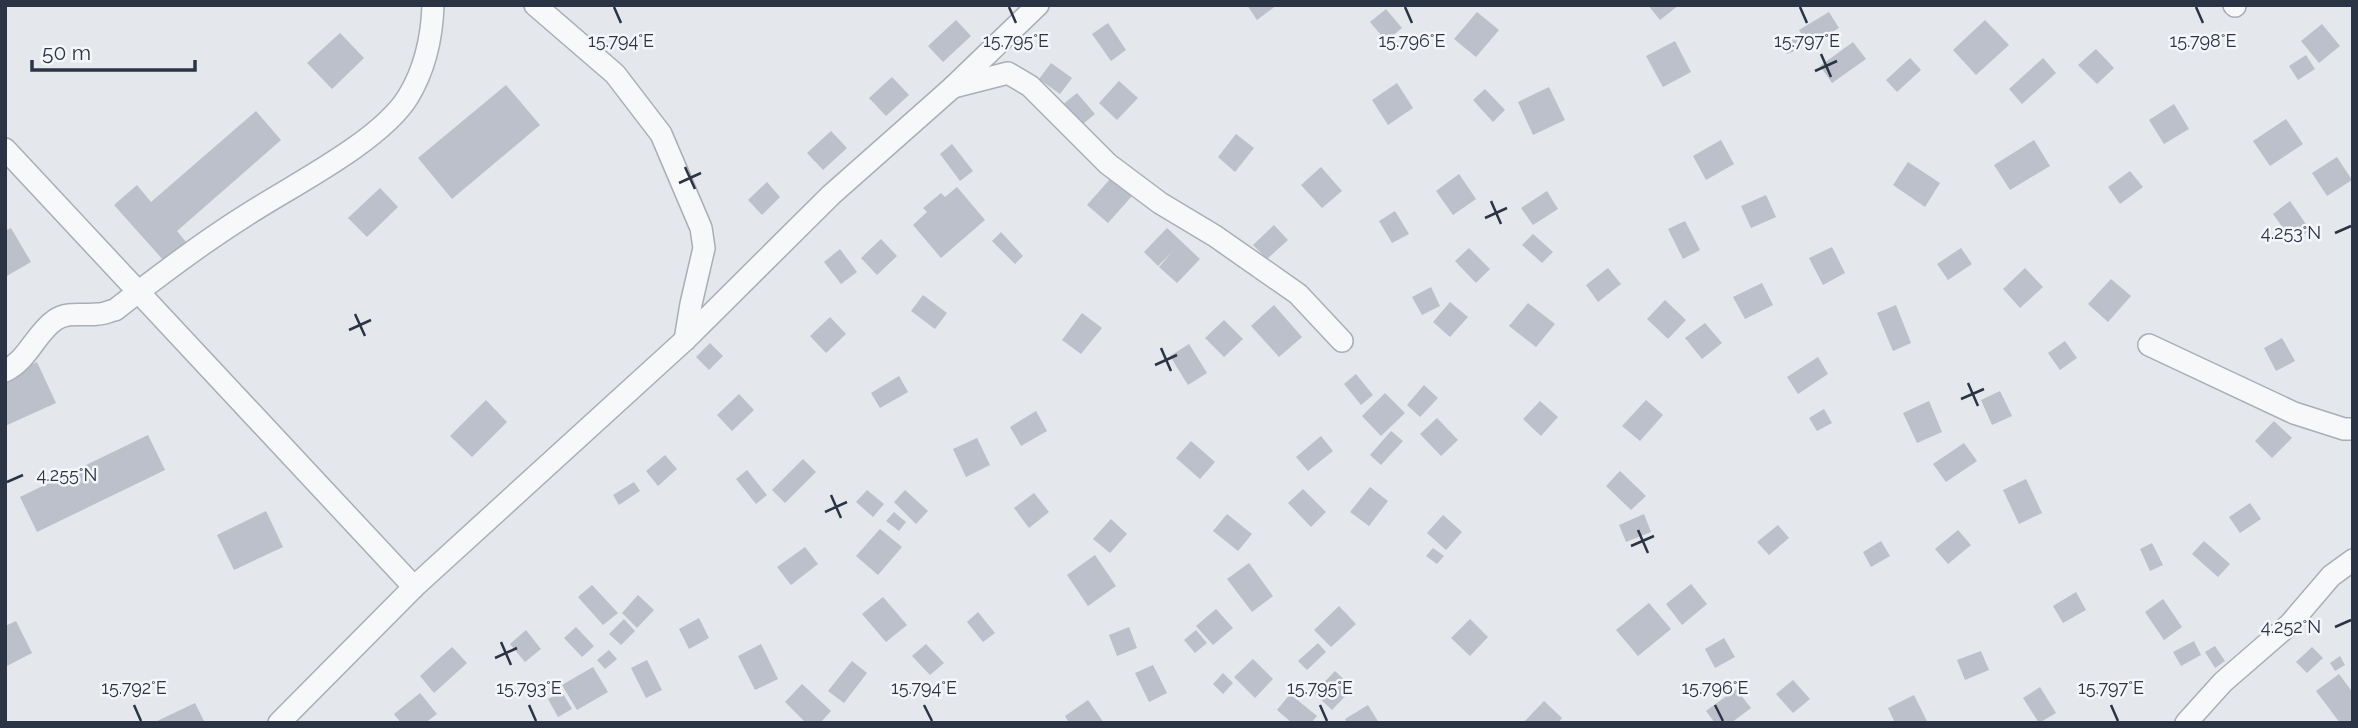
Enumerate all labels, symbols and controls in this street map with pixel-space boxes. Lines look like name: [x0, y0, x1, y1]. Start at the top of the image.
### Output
scale bar: [32, 28, 194, 72]
text: 15.794°E: [588, 30, 654, 51]
text: 15.795°E: [983, 30, 1049, 51]
text: 15.796°E: [1378, 30, 1446, 51]
text: 15.797°E: [1774, 30, 1840, 51]
text: 15.798°E: [2169, 30, 2237, 51]
text: 50 m: [42, 40, 91, 65]
text: 4.253°N: [2261, 222, 2321, 243]
text: 4.255°N: [37, 464, 97, 485]
text: 4.252°N: [2261, 616, 2321, 637]
text: 15.792°E: [101, 677, 167, 698]
text: 15.793°E: [496, 677, 562, 698]
text: 15.794°E: [891, 677, 957, 698]
text: 15.795°E: [1287, 677, 1353, 698]
text: 15.796°E: [1681, 677, 1749, 698]
text: 15.797°E: [2078, 677, 2144, 698]

